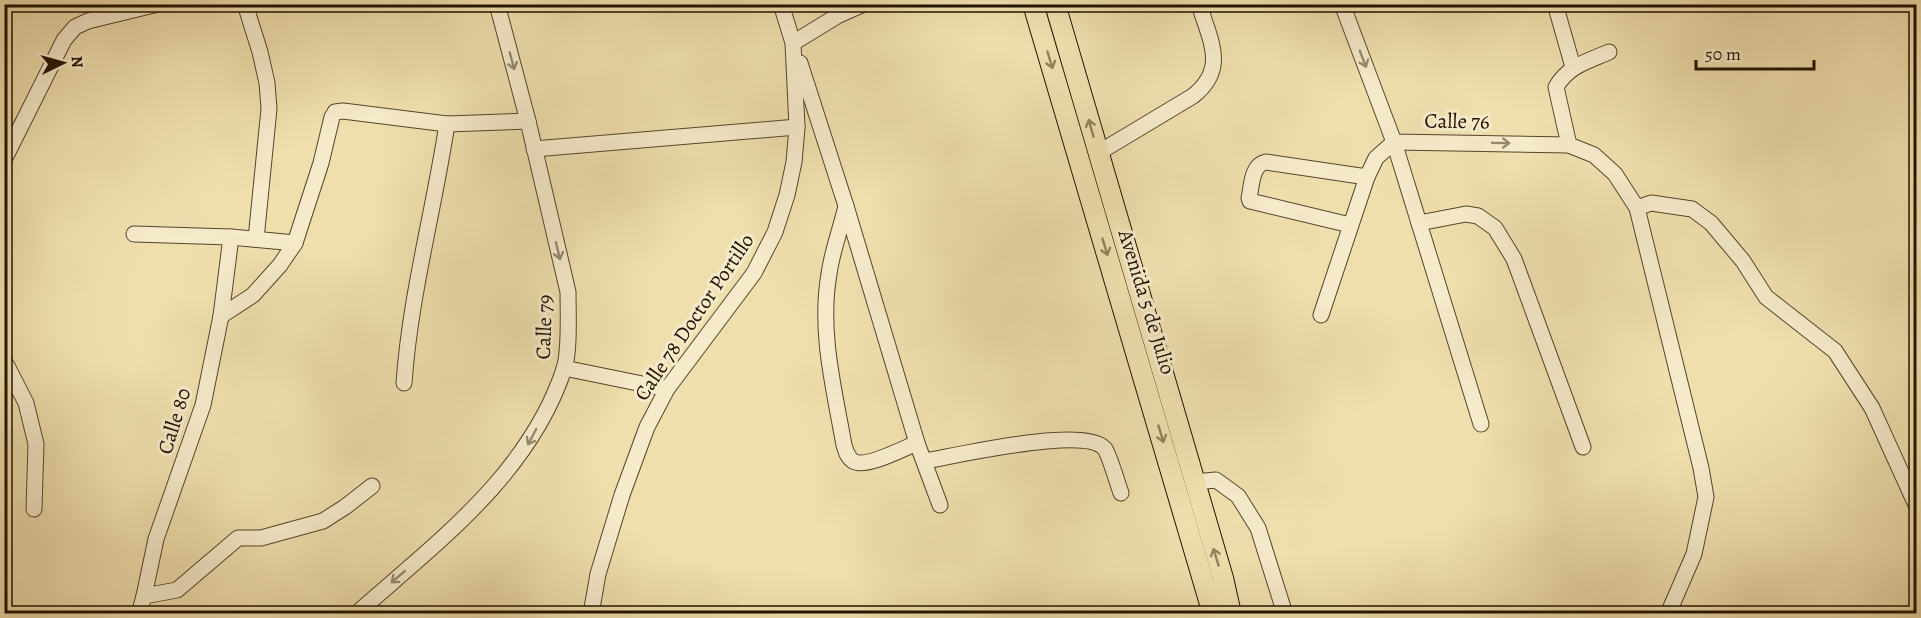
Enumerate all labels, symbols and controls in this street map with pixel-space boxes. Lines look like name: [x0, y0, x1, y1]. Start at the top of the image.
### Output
north arrow: [33, 33, 93, 93]
scale bar: [1696, 33, 1814, 71]
text: 50 m: [1705, 42, 1741, 66]
one-way arrow: [1358, 49, 1369, 68]
one-way arrow: [507, 51, 519, 70]
one-way arrow: [1045, 51, 1056, 70]
text: N: [65, 55, 88, 69]
street label: Calle 76: [1424, 106, 1490, 136]
one-way arrow: [1085, 119, 1096, 138]
one-way arrow: [1491, 137, 1511, 149]
street label: Avenida 5 de Julio: [1111, 225, 1182, 378]
street label: Calle 78 Doctor Portillo: [628, 228, 760, 406]
one-way arrow: [1100, 237, 1111, 256]
one-way arrow: [552, 241, 564, 260]
street label: Calle 79: [529, 294, 559, 360]
street label: Calle 80: [151, 384, 197, 458]
one-way arrow: [1156, 424, 1167, 443]
one-way arrow: [526, 428, 538, 445]
one-way arrow: [1210, 548, 1221, 567]
one-way arrow: [391, 570, 406, 584]

